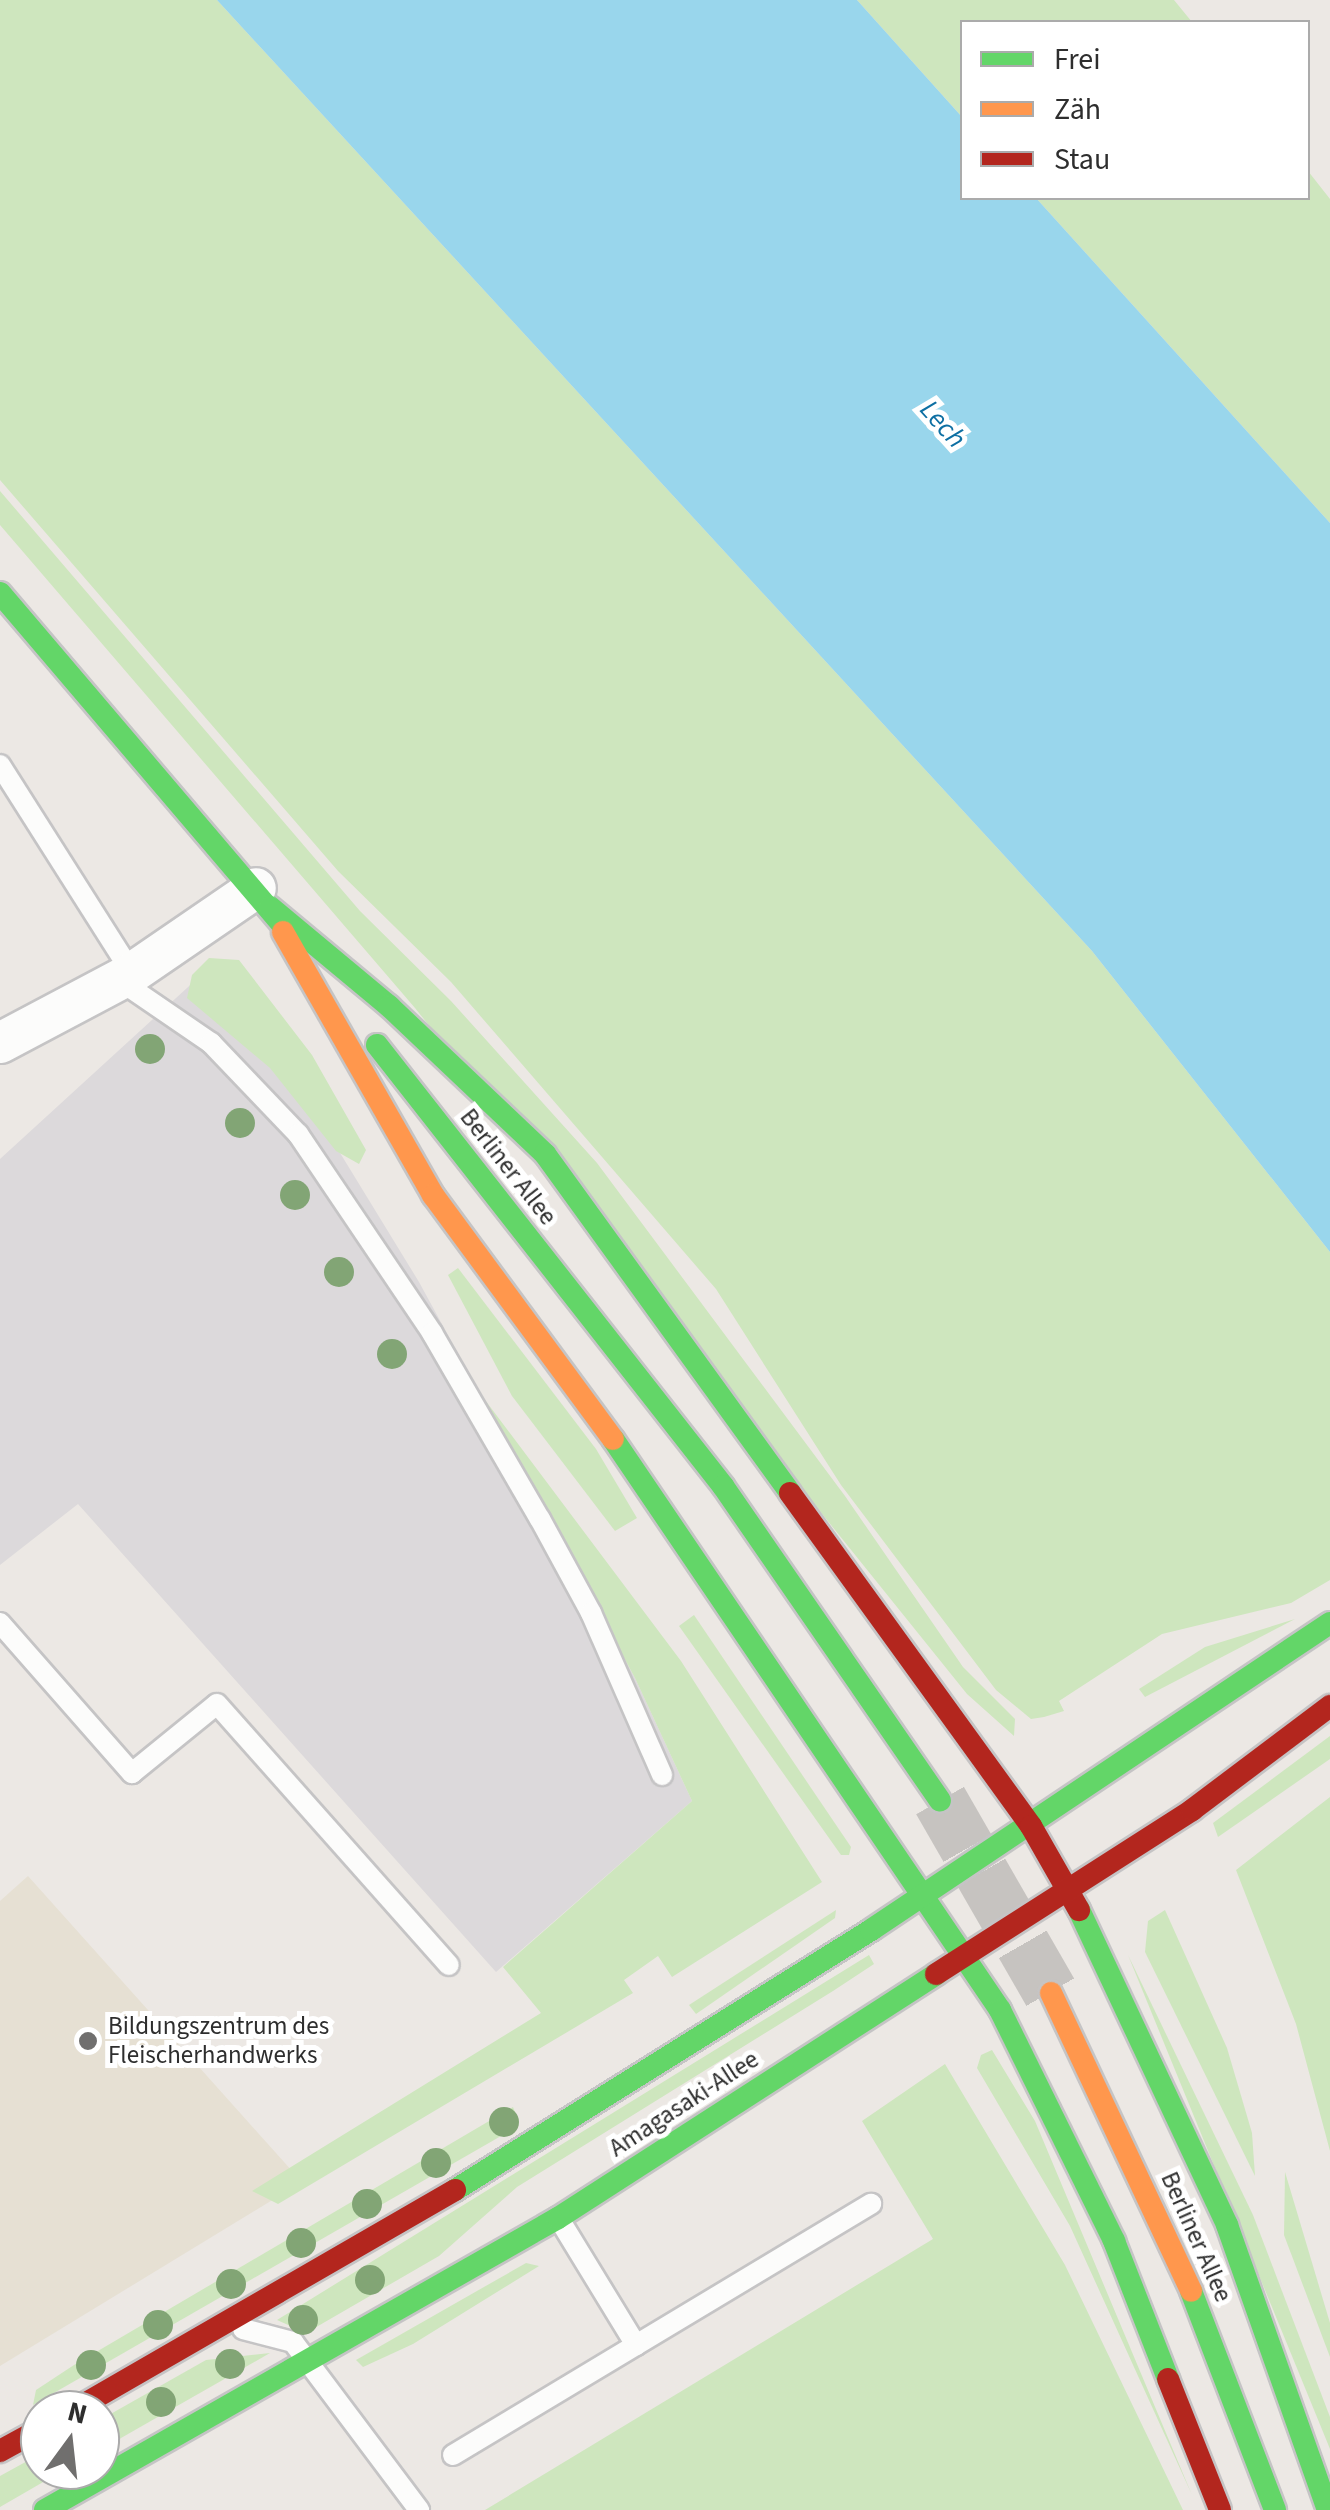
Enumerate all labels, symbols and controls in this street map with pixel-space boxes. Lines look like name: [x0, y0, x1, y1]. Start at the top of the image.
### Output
legend: [960, 20, 1310, 200]
text: Frei: [1054, 38, 1101, 81]
text: Zäh: [1054, 88, 1101, 131]
text: Stau: [1054, 138, 1110, 181]
water label: Lech: [913, 393, 973, 455]
street label: Berliner Allee: [453, 1103, 563, 1231]
place label: Bildungszentrum des Fleischerhandwerks: [108, 2012, 329, 2071]
marker: Bildungszentrum des Fleischerhandwerks: [77, 2030, 99, 2052]
street label: Amagasaki-Allee: [604, 2045, 764, 2163]
street label: Berliner Allee: [1154, 2167, 1238, 2307]
north arrow: [20, 2390, 120, 2490]
text: N: [63, 2391, 91, 2435]

